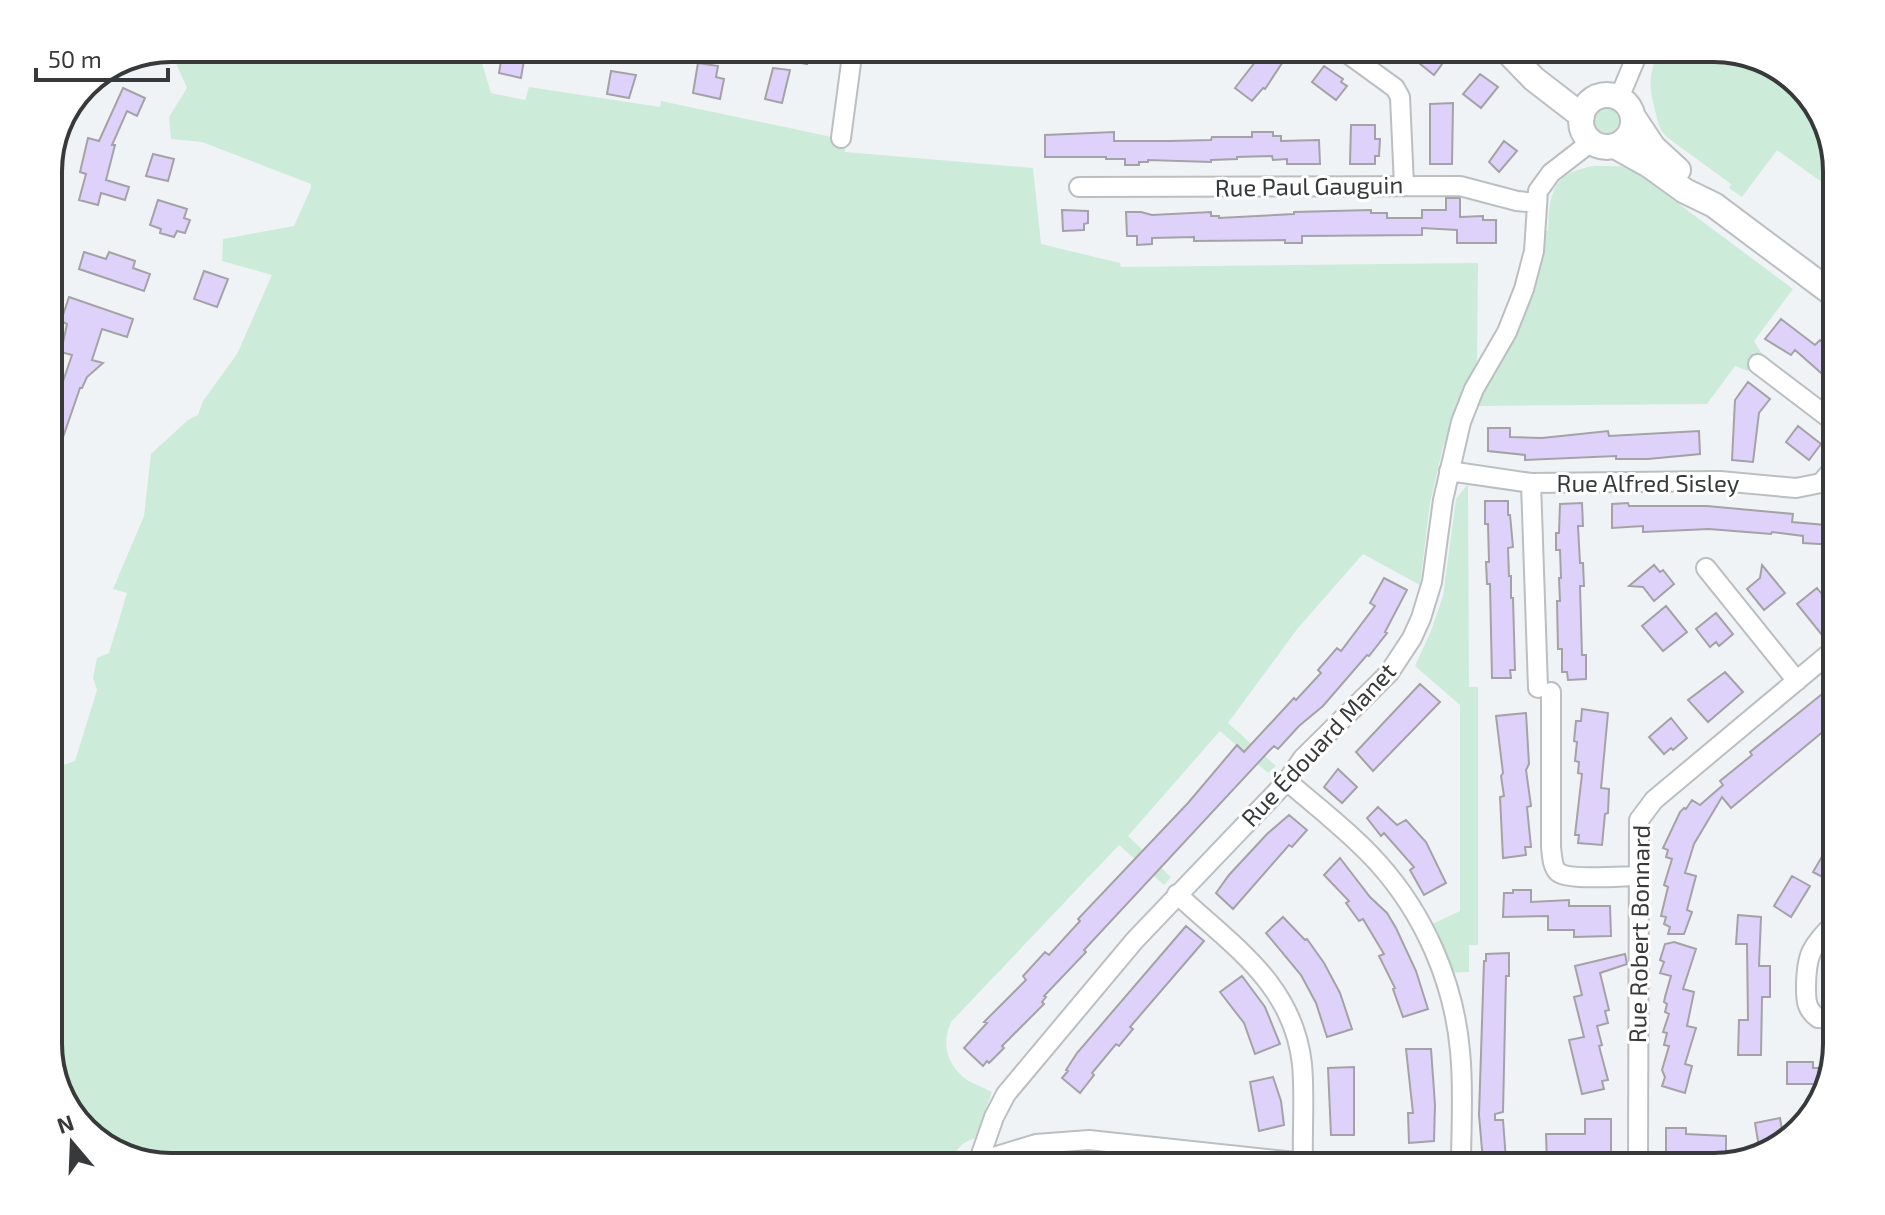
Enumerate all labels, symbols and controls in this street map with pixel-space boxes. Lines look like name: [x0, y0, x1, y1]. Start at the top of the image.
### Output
scale bar: [36, 32, 168, 82]
text: 50 m: [48, 44, 102, 73]
street label: Rue Paul Gauguin: [1215, 169, 1403, 202]
street label: Rue Alfred Sisley: [1557, 468, 1740, 497]
street label: Rue Édouard Manet: [1235, 656, 1401, 832]
street label: Rue Robert Bonnard: [1622, 824, 1655, 1043]
north arrow: [32, 1103, 112, 1183]
text: N: [53, 1108, 77, 1138]

